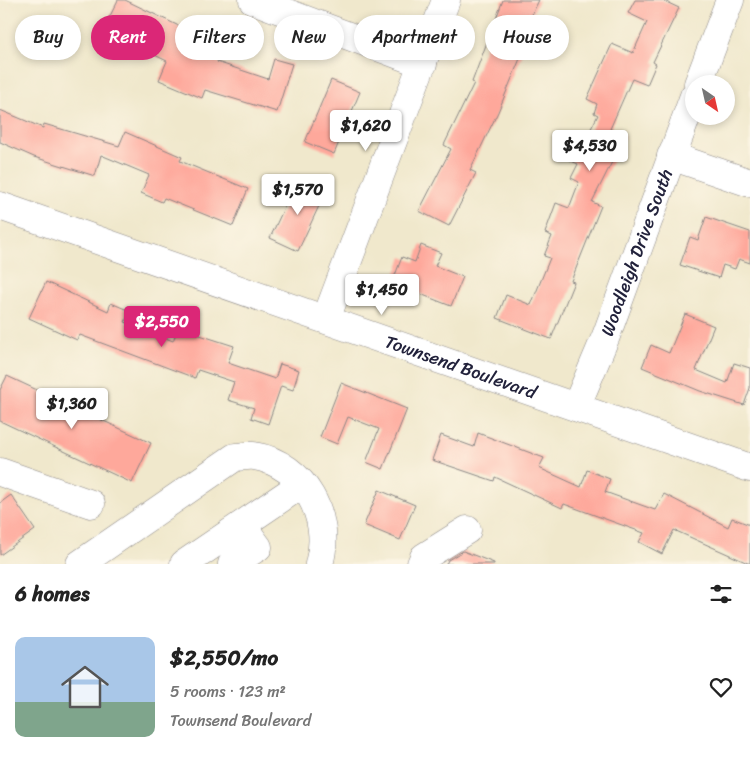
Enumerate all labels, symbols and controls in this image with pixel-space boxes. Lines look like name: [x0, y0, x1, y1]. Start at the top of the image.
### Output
chip: Buy: [15, 15, 81, 60]
chip: Rent: [91, 15, 165, 60]
chip: Filters: [175, 15, 264, 60]
chip: New: [274, 15, 344, 60]
chip: Apartment: [354, 15, 475, 60]
chip: House: [485, 15, 569, 60]
north arrow: [685, 75, 735, 125]
map controls: [685, 75, 735, 125]
pin: $1,620: [325, 110, 407, 152]
text: $1,620: [341, 111, 391, 140]
pin: $4,530: [549, 130, 631, 172]
text: $4,530: [563, 131, 617, 160]
street label: Woodleigh Drive South: [591, 164, 682, 341]
pin: $1,570: [257, 174, 339, 216]
text: $1,570: [273, 175, 323, 204]
pin: $1,450: [341, 274, 423, 316]
text: $1,450: [356, 275, 408, 304]
pin: $2,550: [121, 306, 203, 348]
text: $2,550: [135, 307, 189, 336]
street label: Townsend Boulevard: [380, 326, 542, 409]
pin: $1,360: [31, 388, 113, 430]
text: $1,360: [47, 389, 97, 418]
text: 6 homes: [15, 575, 90, 613]
icon: filters: [707, 580, 735, 608]
text: $2,550/mo: [170, 639, 278, 677]
icon: home: [55, 657, 115, 717]
icon: heart: [707, 673, 735, 701]
text: 5 rooms · 123 m²: [170, 677, 286, 706]
text: Townsend Boulevard: [170, 706, 311, 735]

